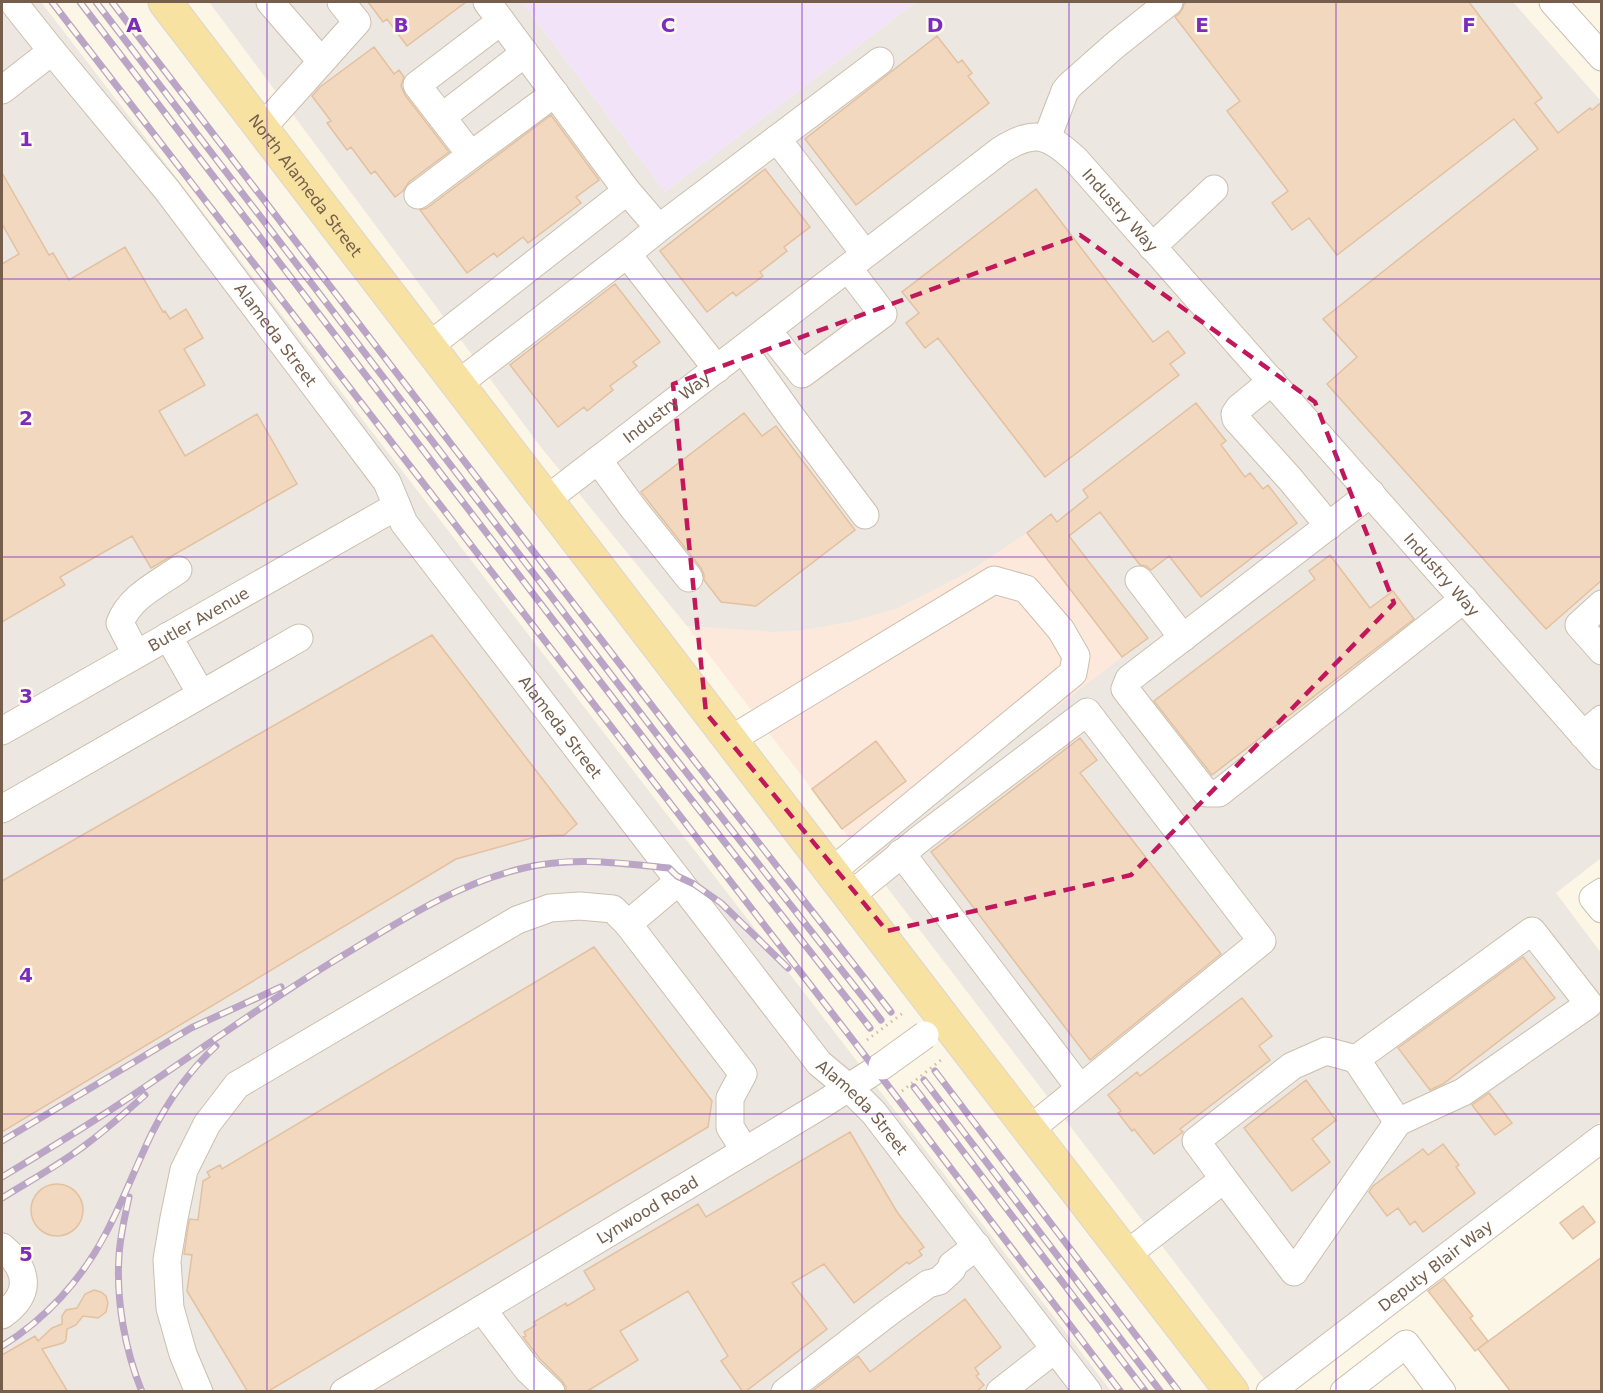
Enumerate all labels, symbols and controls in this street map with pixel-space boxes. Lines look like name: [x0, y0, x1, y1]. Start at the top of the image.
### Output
text: A: [126, 13, 142, 37]
text: B: [393, 13, 409, 37]
text: C: [661, 13, 675, 37]
text: D: [927, 13, 943, 37]
text: E: [1195, 13, 1209, 37]
text: F: [1462, 13, 1476, 37]
street label: North Alameda Street: [245, 110, 366, 260]
text: 1: [19, 127, 33, 151]
street label: Industry Way: [1078, 165, 1162, 256]
street label: Alameda Street: [231, 279, 321, 390]
street label: Industry Way: [619, 368, 714, 447]
text: 2: [19, 406, 33, 430]
street label: Industry Way: [1400, 529, 1484, 620]
street label: Butler Avenue: [145, 583, 252, 655]
street label: Alameda Street: [515, 672, 606, 782]
text: 3: [19, 684, 33, 708]
text: 4: [19, 963, 33, 987]
street label: Alameda Street: [813, 1056, 912, 1158]
street label: Lynwood Road: [593, 1172, 702, 1247]
street label: Deputy Blair Way: [1374, 1216, 1496, 1315]
text: 5: [19, 1242, 33, 1266]

